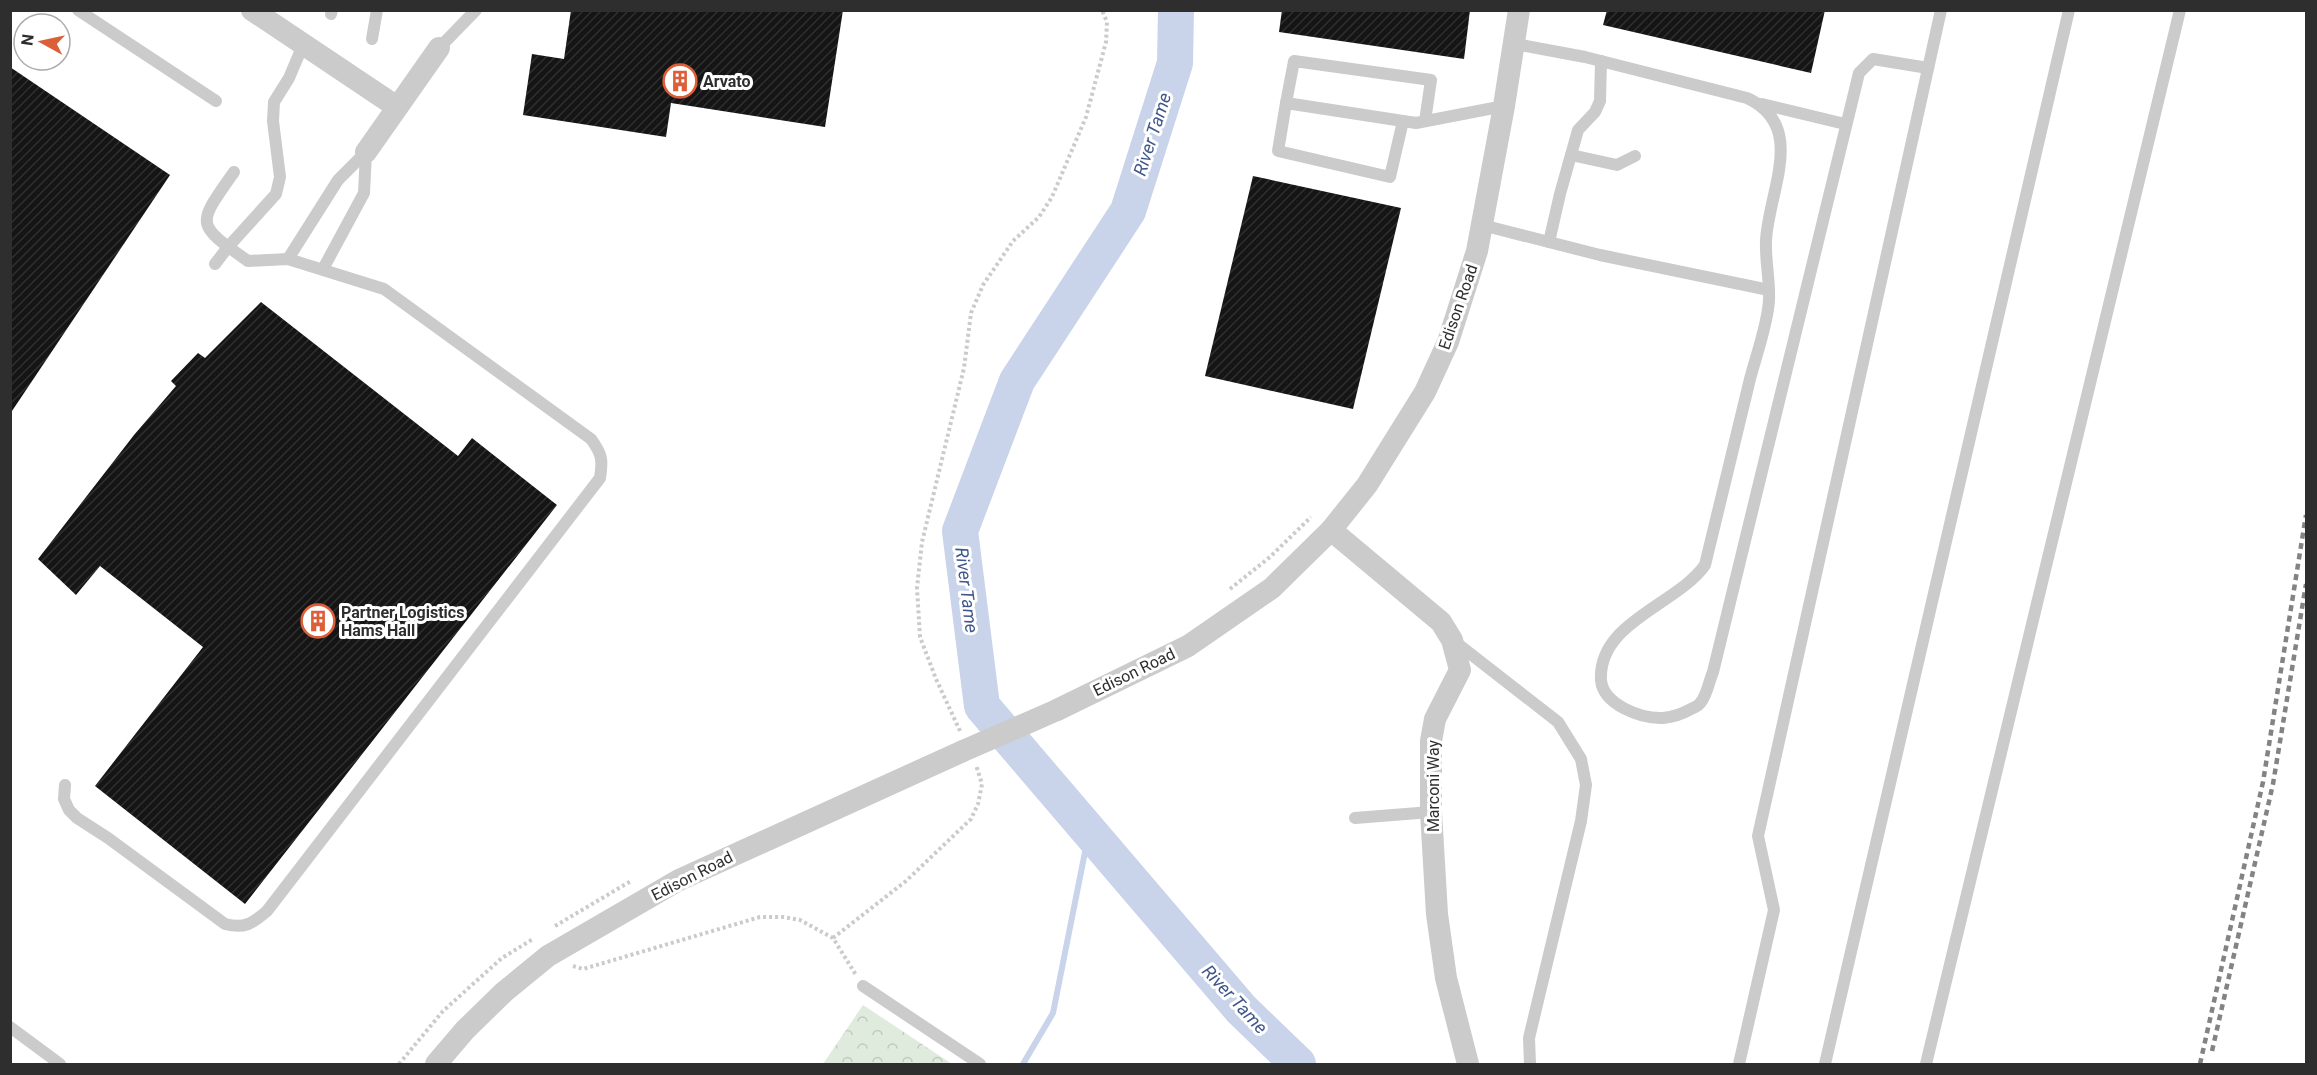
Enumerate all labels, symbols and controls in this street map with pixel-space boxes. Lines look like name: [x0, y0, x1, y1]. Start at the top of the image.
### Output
north arrow: [12, 12, 72, 72]
text: N: [17, 33, 38, 47]
building icon: Arvato: [662, 63, 698, 99]
place label: Arvato: [703, 72, 751, 91]
water label: River Tame: [1129, 90, 1175, 178]
street label: Edison Road: [1435, 262, 1481, 352]
water label: River Tame: [951, 546, 983, 634]
building icon: Partner Logistics Hams Hall: [300, 603, 336, 639]
place label: Partner Logistics Hams Hall: [341, 603, 464, 640]
street label: Edison Road: [1090, 644, 1178, 700]
street label: Marconi Way: [1424, 739, 1443, 832]
street label: Edison Road: [648, 847, 736, 905]
water label: River Tame: [1198, 960, 1272, 1038]

